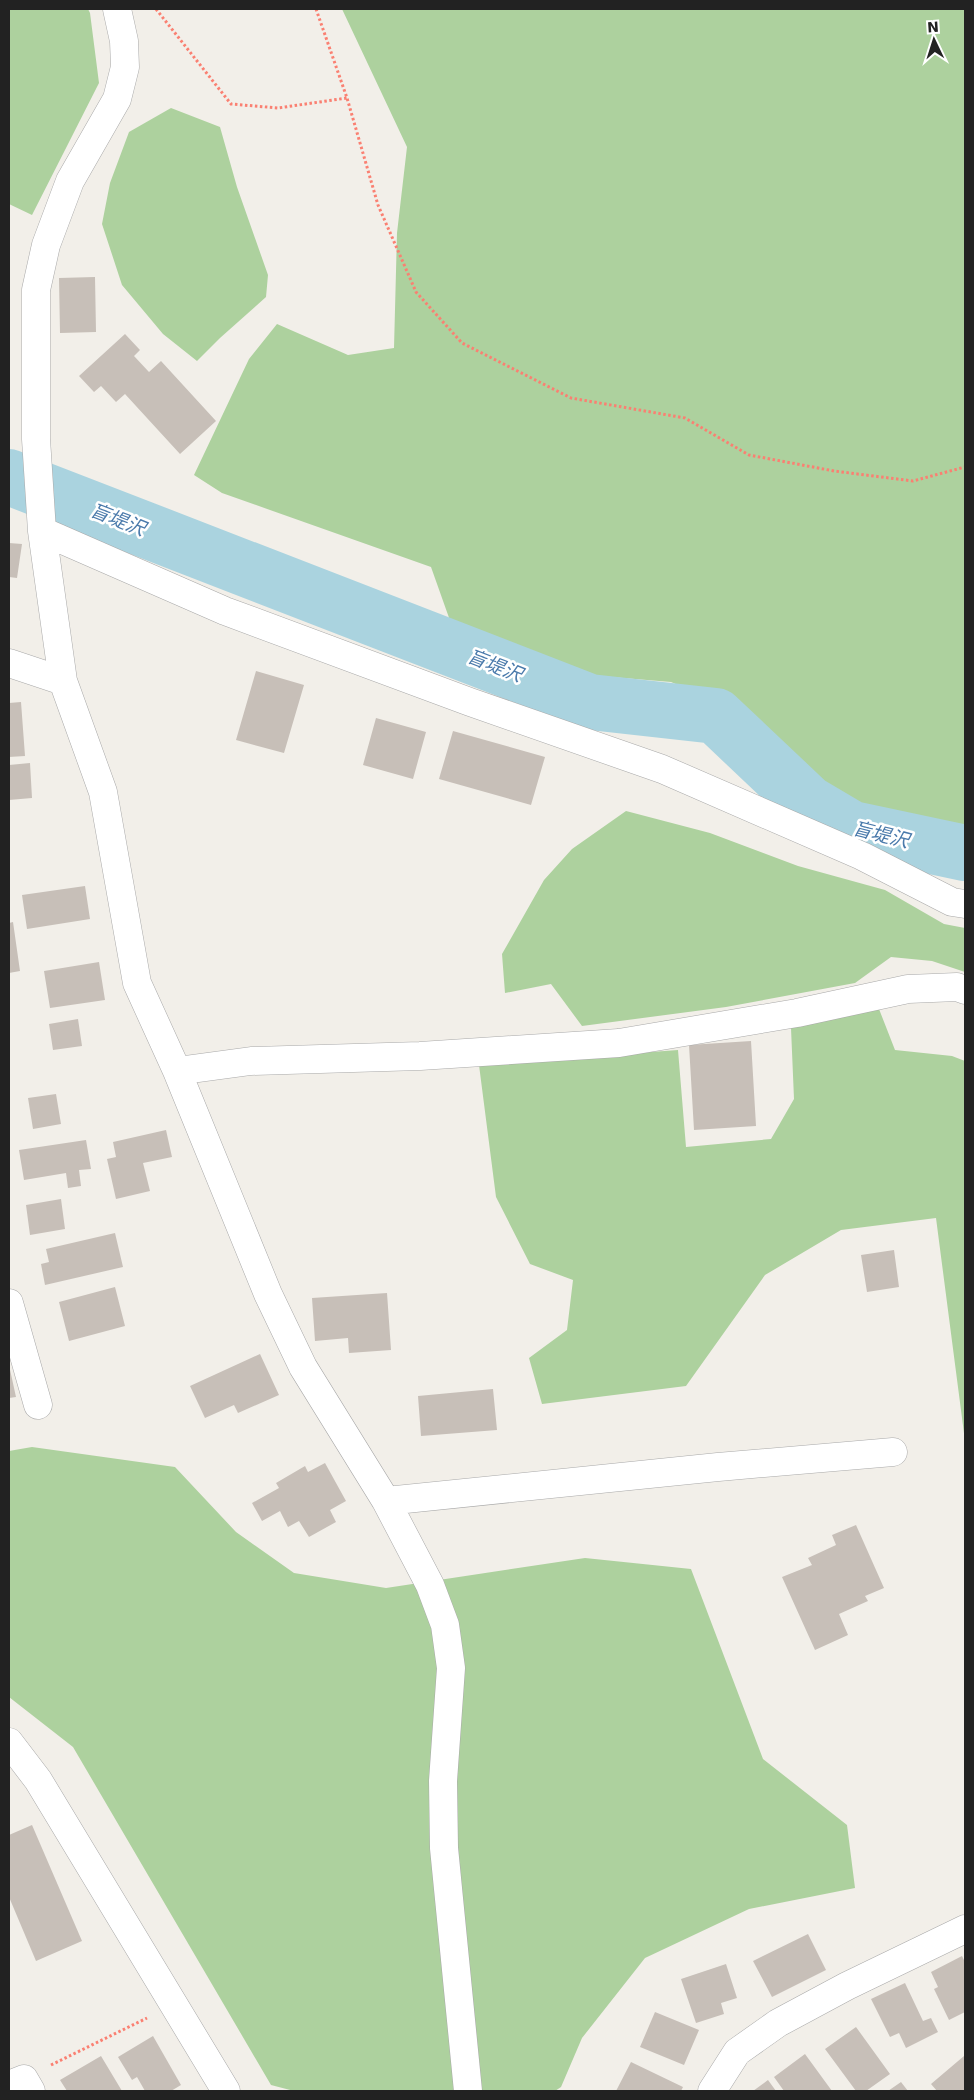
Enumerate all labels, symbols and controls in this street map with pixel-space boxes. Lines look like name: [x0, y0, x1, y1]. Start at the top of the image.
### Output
north arrow: [909, 15, 959, 65]
text: N: [927, 19, 939, 35]
water label: 盲堤沢: [87, 499, 151, 541]
water label: 盲堤沢: [464, 645, 528, 687]
water label: 盲堤沢: [851, 816, 914, 852]

